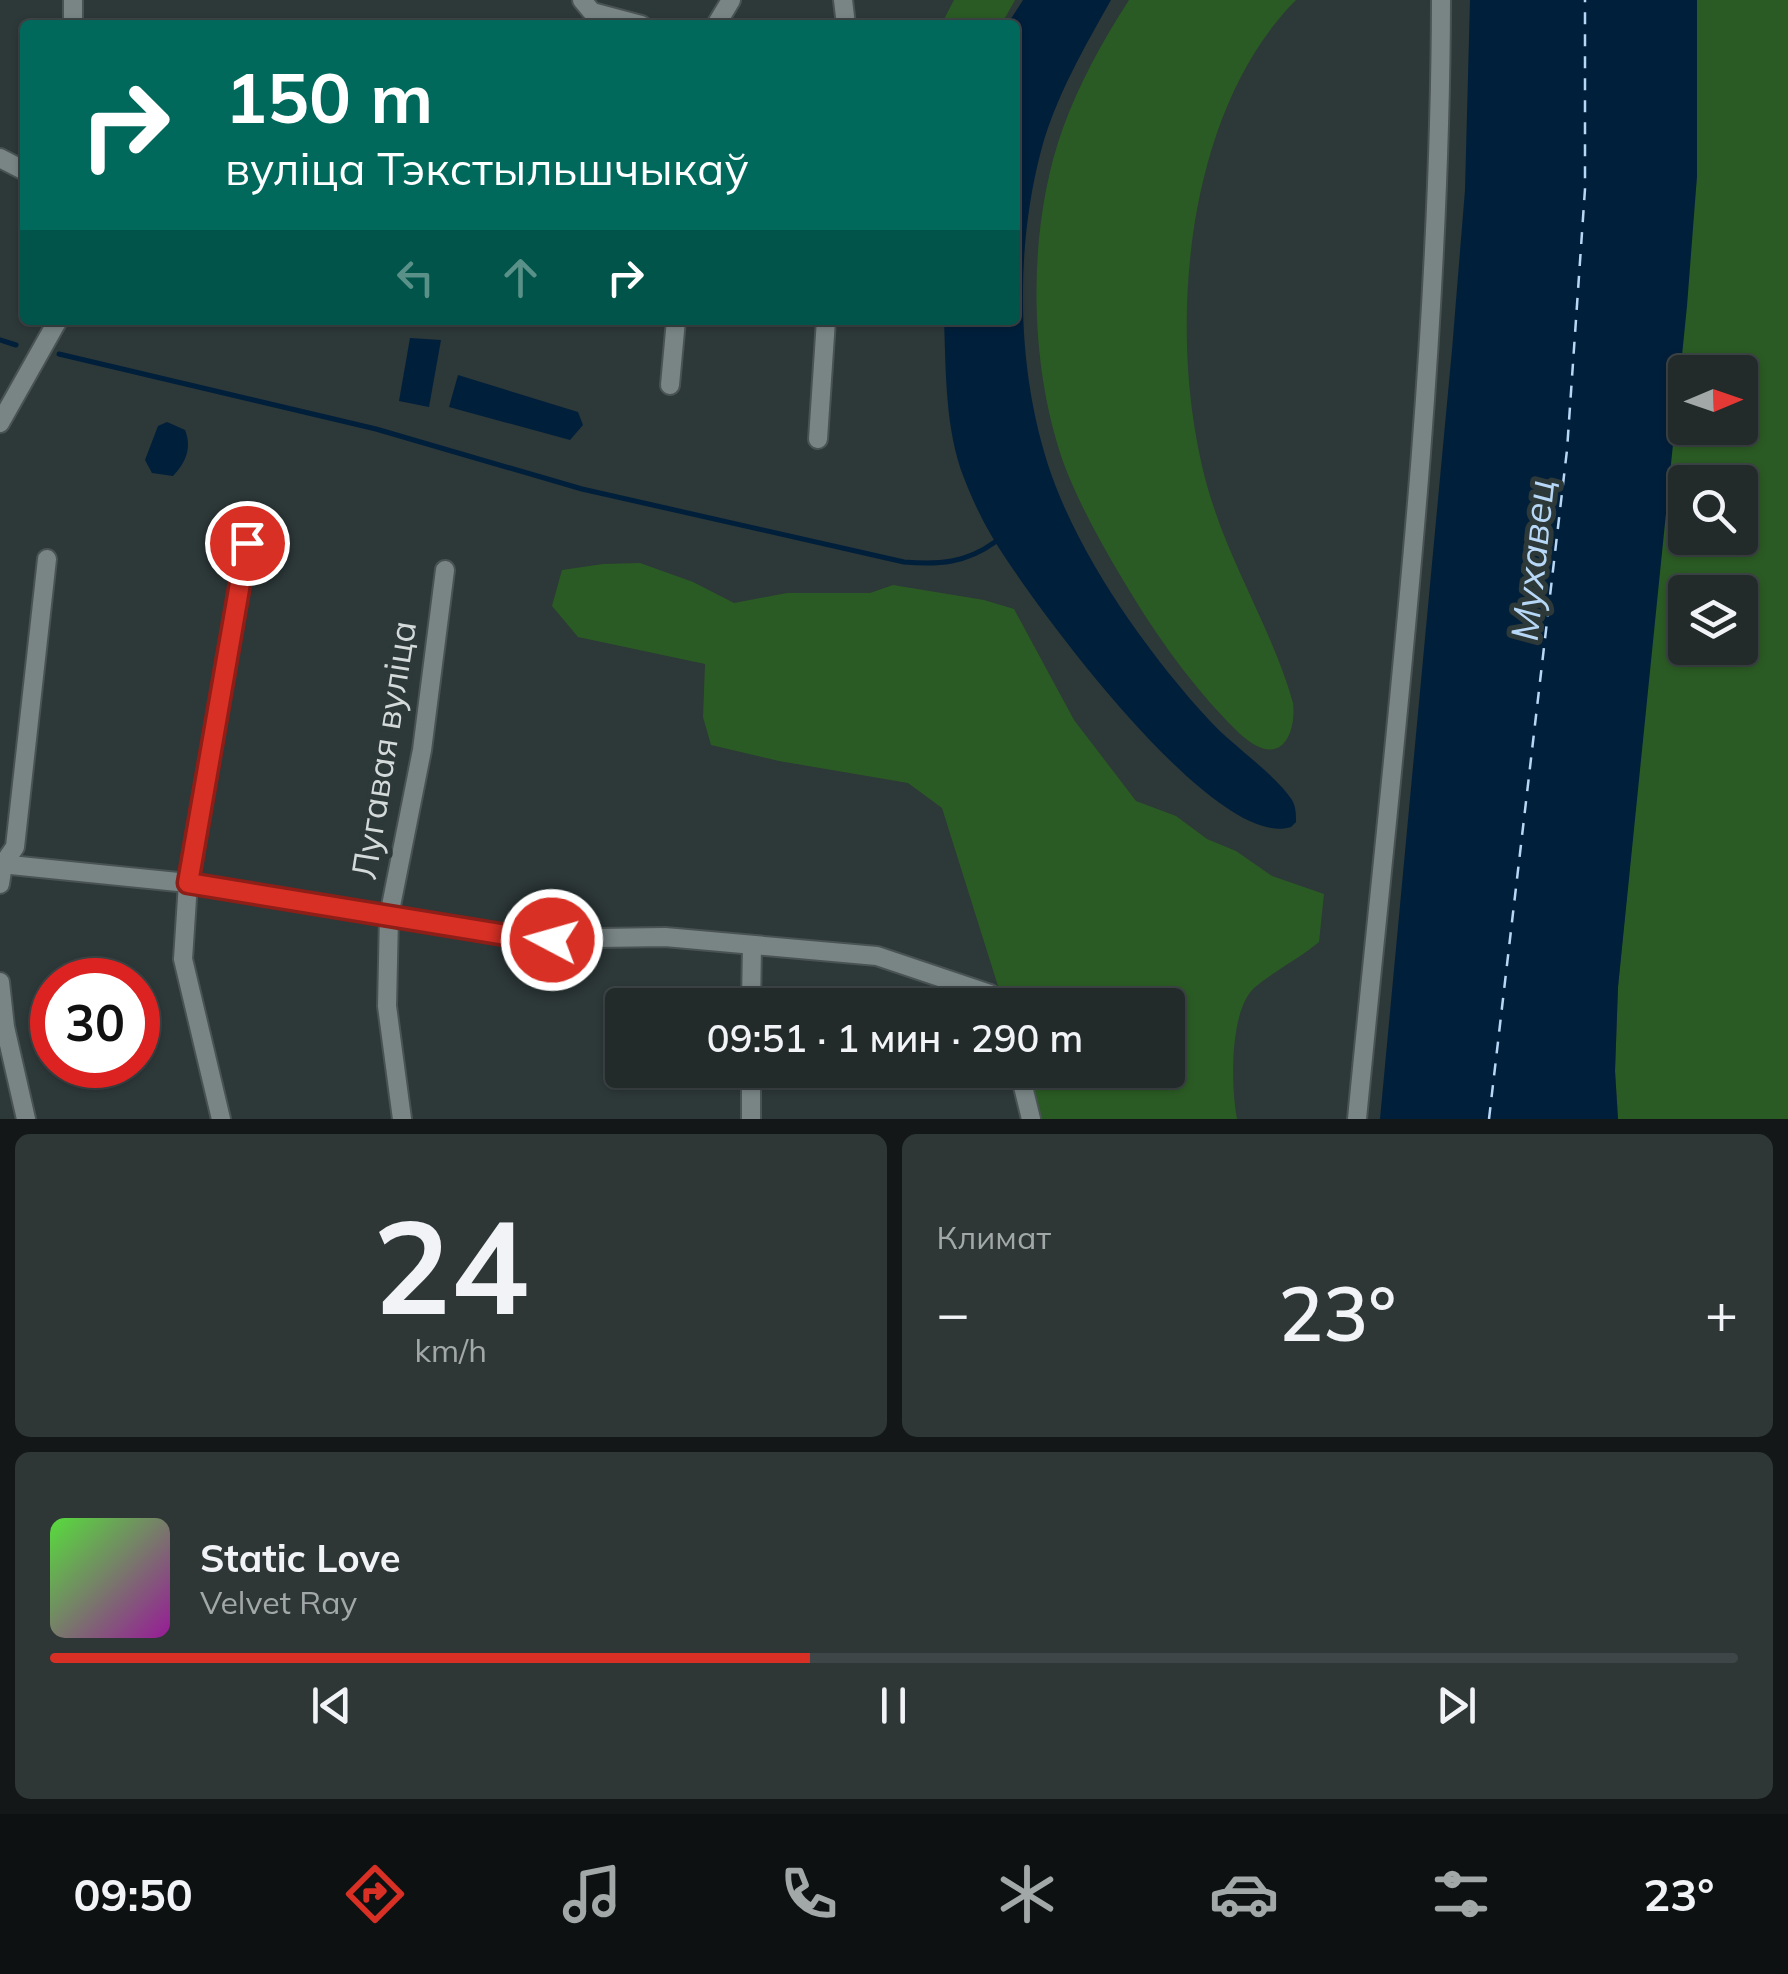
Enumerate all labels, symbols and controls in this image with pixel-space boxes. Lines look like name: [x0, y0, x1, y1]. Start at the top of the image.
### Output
text: 150 m: [225, 53, 433, 141]
icon: right: [60, 60, 190, 190]
text: вуліца Тэкстыльшчыкаў: [225, 140, 749, 196]
icon: left: [388, 250, 443, 305]
icon: ahead: [493, 250, 548, 305]
icon: right: [598, 250, 653, 305]
north arrow: [1668, 355, 1758, 445]
map controls: [1668, 355, 1758, 665]
button: search: [1668, 465, 1758, 555]
water label: Мухавец: [1500, 477, 1564, 643]
pin: [205, 501, 290, 586]
icon: arrive: [220, 516, 275, 571]
button: layers: [1668, 575, 1758, 665]
street label: Лугавая вуліца: [341, 617, 425, 882]
position arrow: [500, 888, 604, 992]
speed limit sign: 30: [30, 958, 160, 1088]
text: 09:51 · 1 мин · 290 m: [707, 1014, 1083, 1062]
text: 24: [373, 1183, 529, 1347]
text: Климат: [937, 1217, 1051, 1257]
text: 23°: [1278, 1266, 1396, 1360]
text: −: [937, 1278, 970, 1347]
text: +: [1705, 1278, 1738, 1347]
text: km/h: [415, 1330, 487, 1370]
text: Static Love: [200, 1534, 401, 1582]
text: Velvet Ray: [200, 1582, 357, 1622]
icon: previous: [304, 1678, 359, 1733]
icon: pause: [866, 1678, 921, 1733]
icon: next: [1429, 1678, 1484, 1733]
icon: directions: [340, 1859, 410, 1929]
icon: music: [557, 1859, 627, 1929]
icon: phone: [774, 1859, 844, 1929]
icon: climate: [992, 1859, 1062, 1929]
icon: car: [1209, 1859, 1279, 1929]
icon: filters: [1426, 1859, 1496, 1929]
text: 09:50: [74, 1866, 193, 1922]
text: 23°: [1643, 1866, 1714, 1922]

